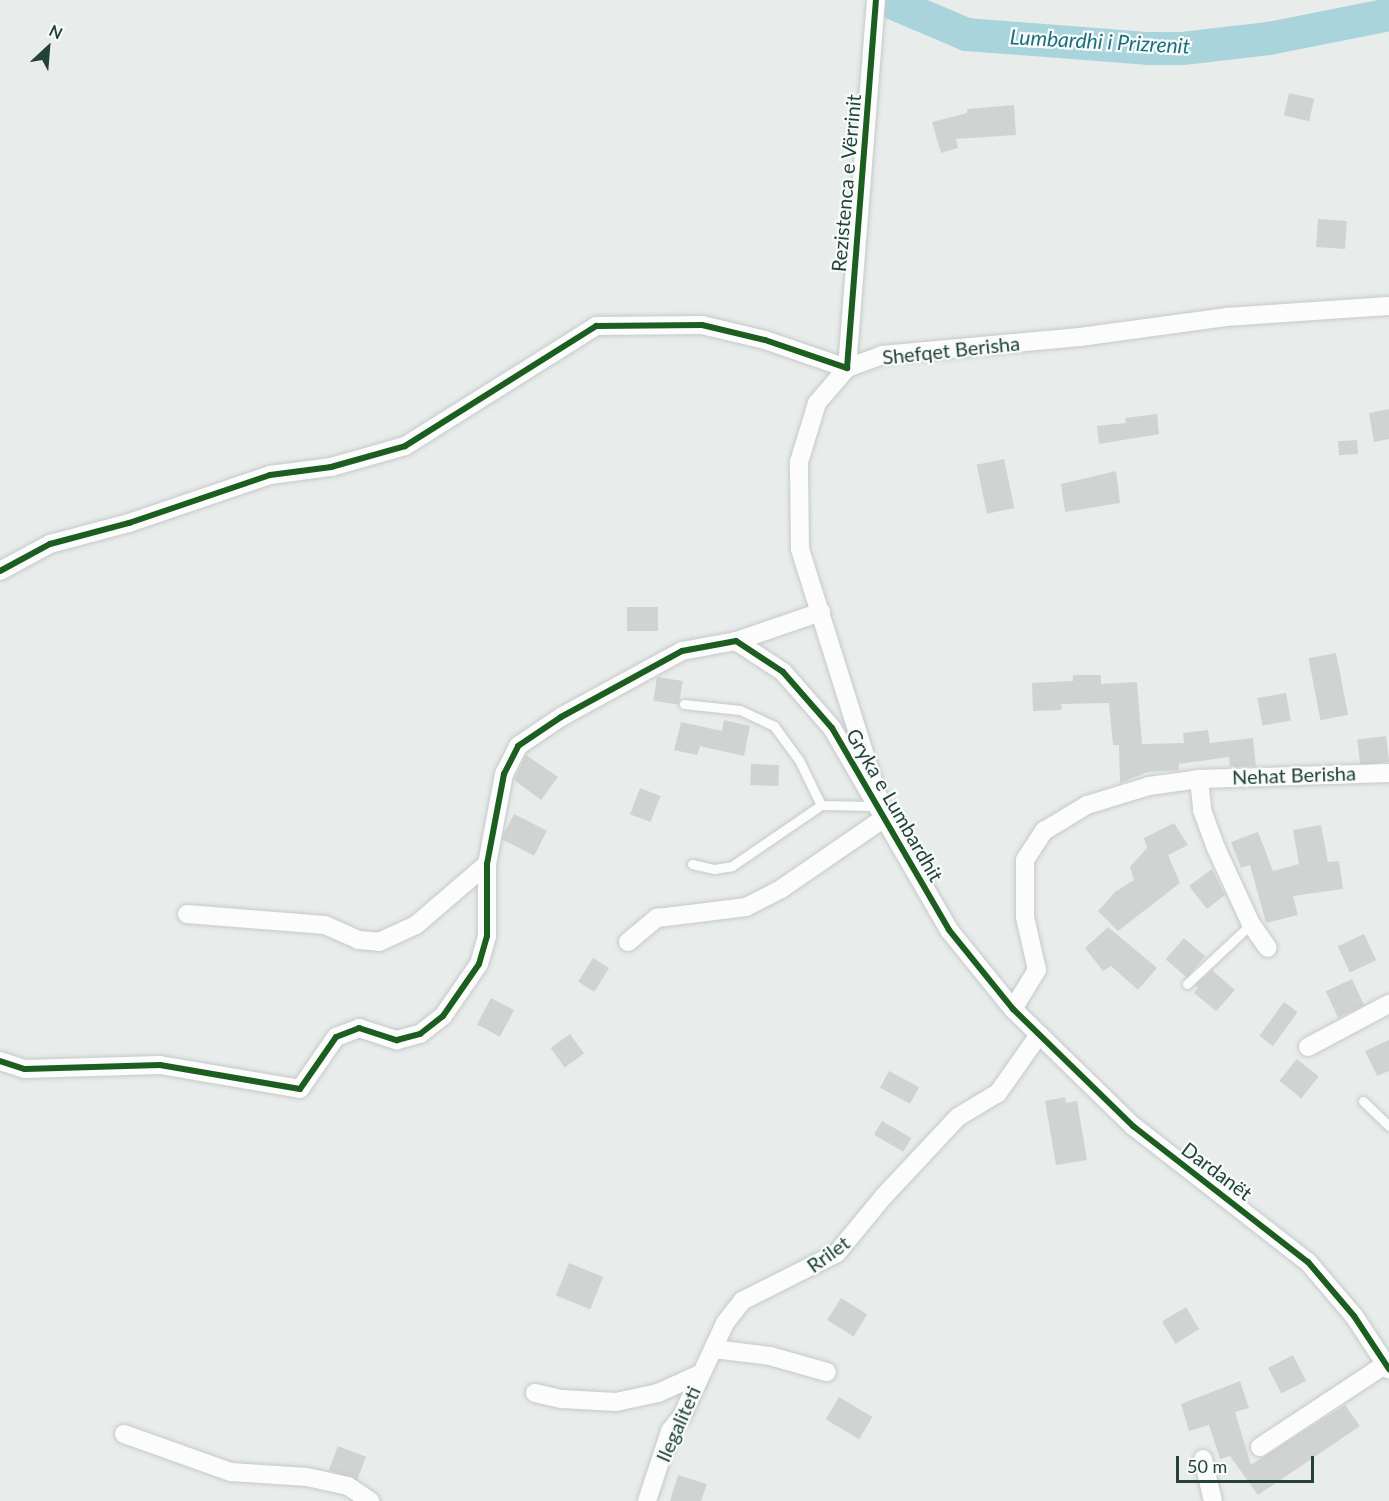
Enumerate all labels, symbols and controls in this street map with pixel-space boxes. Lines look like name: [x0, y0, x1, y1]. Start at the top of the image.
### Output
north arrow: [18, 18, 78, 78]
text: N: [46, 20, 66, 43]
water label: Lumbardhi i Prizrenit: [1009, 24, 1191, 58]
street label: Rezistenca e Vërrinit: [826, 93, 866, 273]
street label: Shefqet Berisha: [881, 331, 1021, 369]
street label: Gryka e Lumbardhit: [841, 724, 949, 886]
street label: Nehat Berisha: [1232, 761, 1356, 789]
street label: Dardanët: [1177, 1137, 1257, 1205]
street label: Rrilet: [802, 1231, 854, 1277]
street label: Ilegaliteti: [651, 1382, 705, 1466]
scale bar: [1179, 1444, 1317, 1482]
text: 50 m: [1187, 1455, 1227, 1477]

